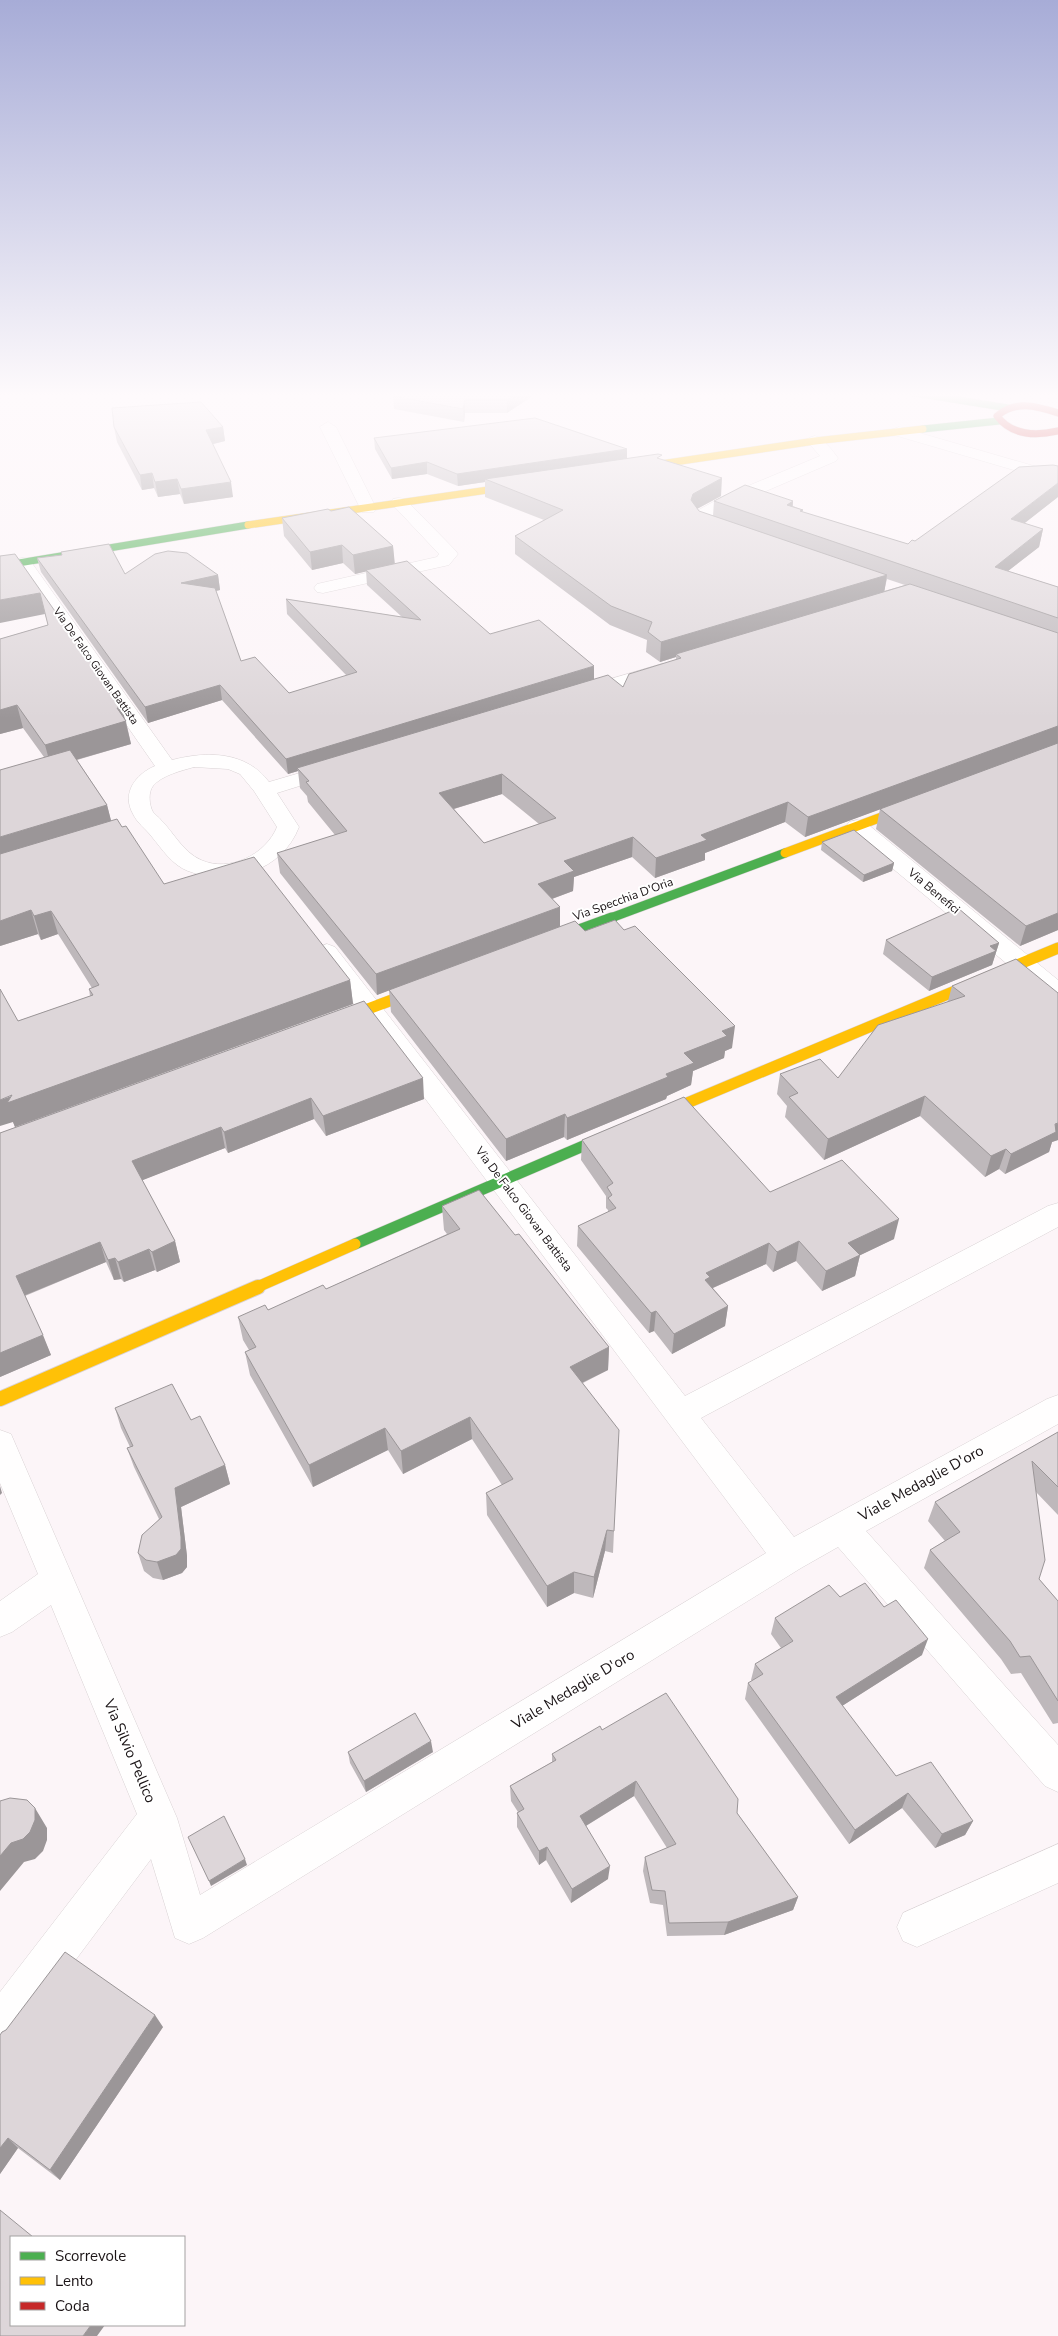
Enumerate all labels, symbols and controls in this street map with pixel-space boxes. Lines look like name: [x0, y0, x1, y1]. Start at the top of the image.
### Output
street label: Via De Falco Giovan Battista: [49, 604, 142, 728]
street label: Via Benefici: [904, 864, 963, 917]
street label: Via Specchia D'Oria: [570, 873, 675, 925]
street label: Via De Falco Giovan Battista: [471, 1143, 576, 1275]
street label: Viale Medaglie D'oro: [854, 1440, 987, 1526]
street label: Viale Medaglie D'oro: [507, 1644, 638, 1734]
street label: Via Silvio Pellico: [99, 1695, 161, 1806]
legend: [10, 2236, 185, 2326]
text: Scorrevole: [55, 2246, 126, 2266]
text: Lento: [55, 2271, 93, 2291]
text: Coda: [55, 2296, 90, 2316]

